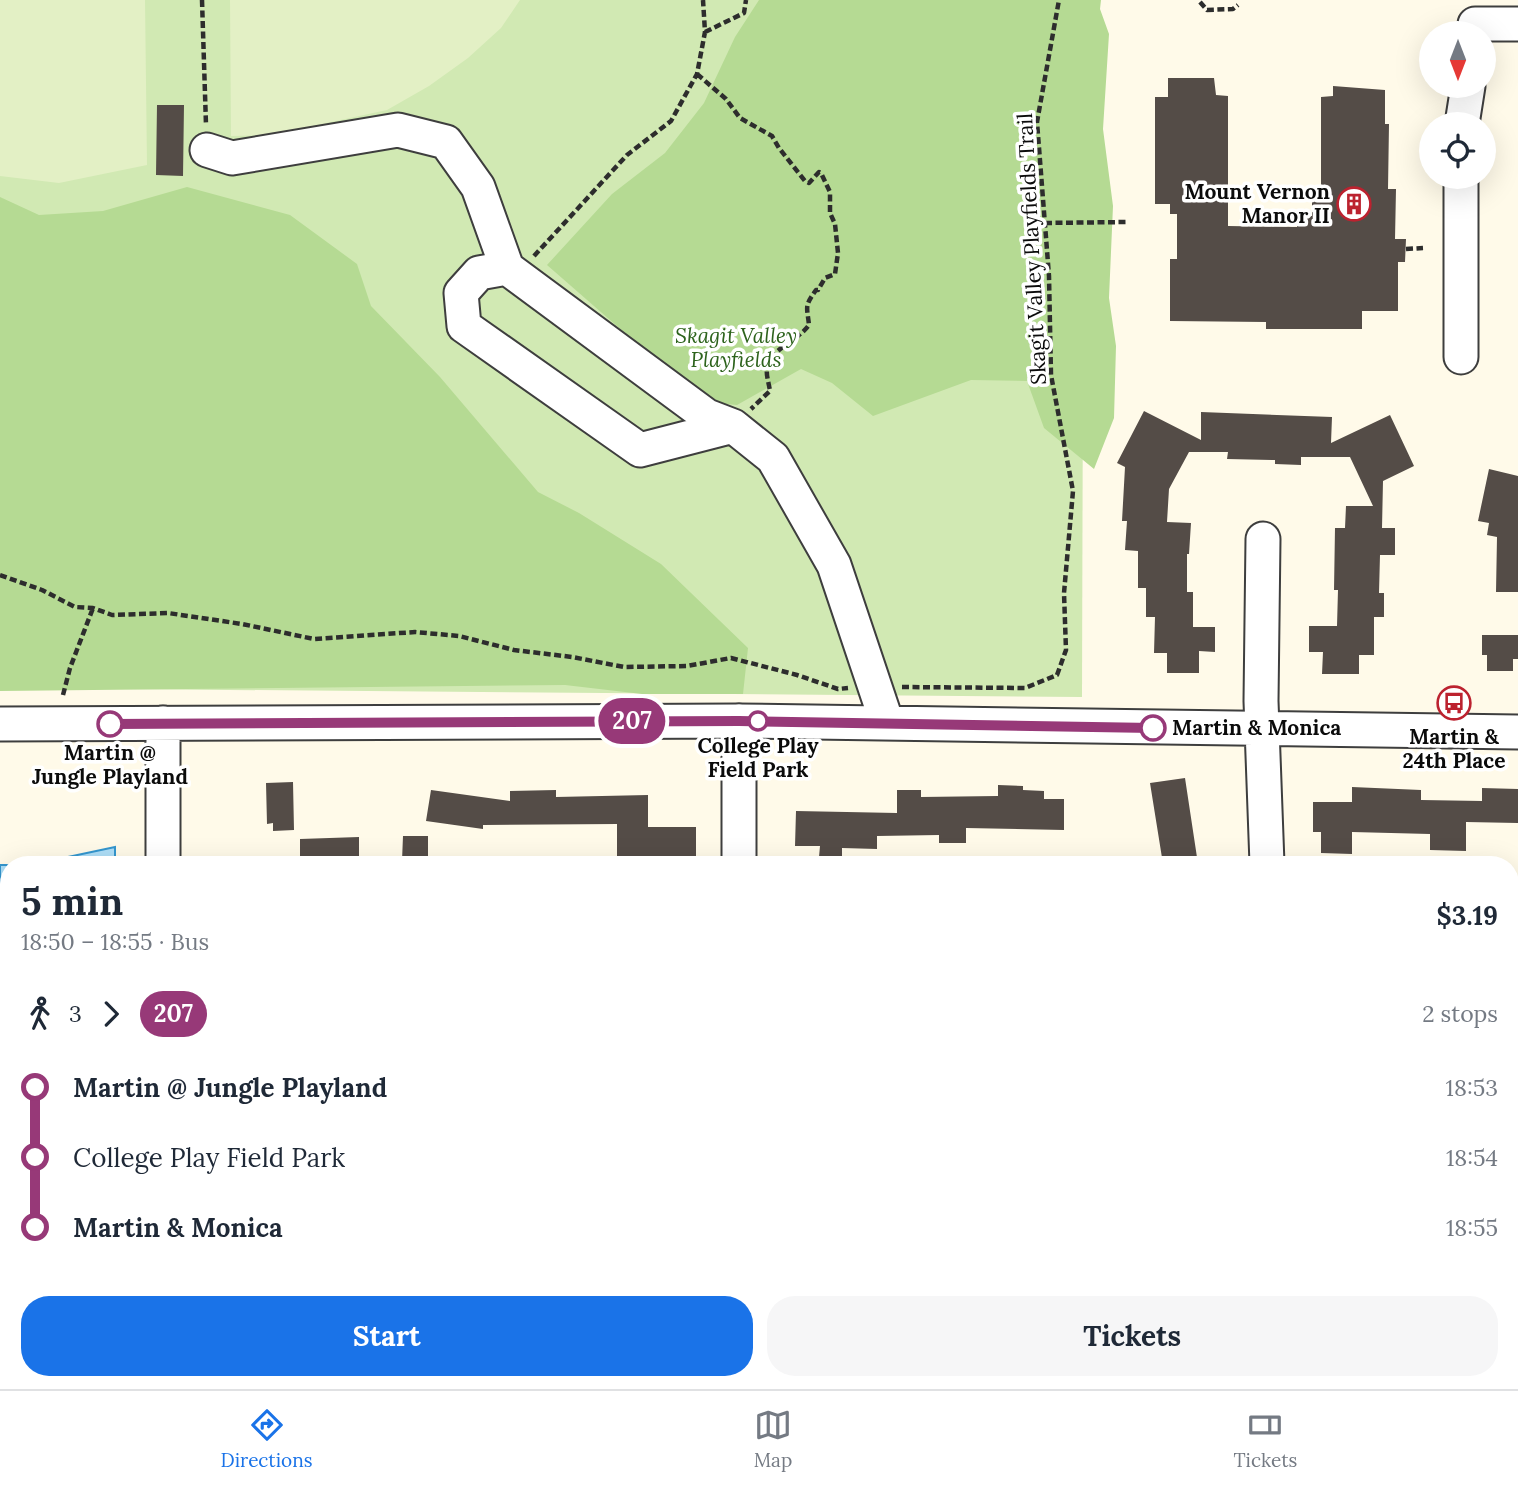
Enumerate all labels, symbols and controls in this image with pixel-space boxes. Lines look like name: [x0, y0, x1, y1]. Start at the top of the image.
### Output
north arrow: [1419, 21, 1496, 98]
map controls: [1419, 21, 1496, 189]
button: locate: [1419, 112, 1496, 189]
street label: Skagit Valley Playfields Trail: [1011, 113, 1052, 386]
place label: Mount Vernon Manor II: [1184, 178, 1330, 229]
building icon: Mount Vernon Manor II: [1335, 185, 1373, 223]
park label: Skagit Valley Playfields: [675, 322, 797, 373]
bus stop icon: Martin & 24th Place: [1435, 684, 1473, 722]
line badge: 207: [592, 698, 672, 744]
text: 207: [612, 705, 652, 736]
marker: Martin @ Jungle Playland: [97, 711, 123, 737]
marker: College Play Field Park: [748, 711, 768, 731]
place label: Martin & Monica: [1172, 714, 1341, 741]
marker: Martin & Monica: [1140, 715, 1166, 741]
place label: Martin & 24th Place: [1403, 723, 1505, 774]
place label: College Play Field Park: [697, 732, 819, 783]
place label: Martin @ Jungle Playland: [32, 739, 188, 790]
text: 5 min: [21, 877, 123, 925]
text: $3.19: [1437, 899, 1498, 932]
text: 18:50 – 18:55 · Bus: [21, 927, 209, 956]
icon: walk: [21, 995, 59, 1033]
icon: forward: [92, 995, 130, 1033]
text: 207: [154, 998, 193, 1029]
text: 3: [69, 999, 82, 1028]
text: 2 stops: [1422, 999, 1498, 1028]
text: Martin @ Jungle Playland: [73, 1071, 387, 1104]
text: 18:53: [1446, 1073, 1498, 1102]
text: College Play Field Park: [73, 1141, 345, 1174]
text: 18:54: [1446, 1143, 1498, 1172]
text: Martin & Monica: [73, 1211, 283, 1244]
text: 18:55: [1446, 1213, 1498, 1242]
button: Start: [21, 1296, 753, 1376]
button: Tickets: [767, 1296, 1498, 1376]
tab: Directions: [221, 1406, 313, 1472]
tab: Map: [754, 1406, 792, 1472]
tab: Tickets: [1233, 1406, 1297, 1472]

